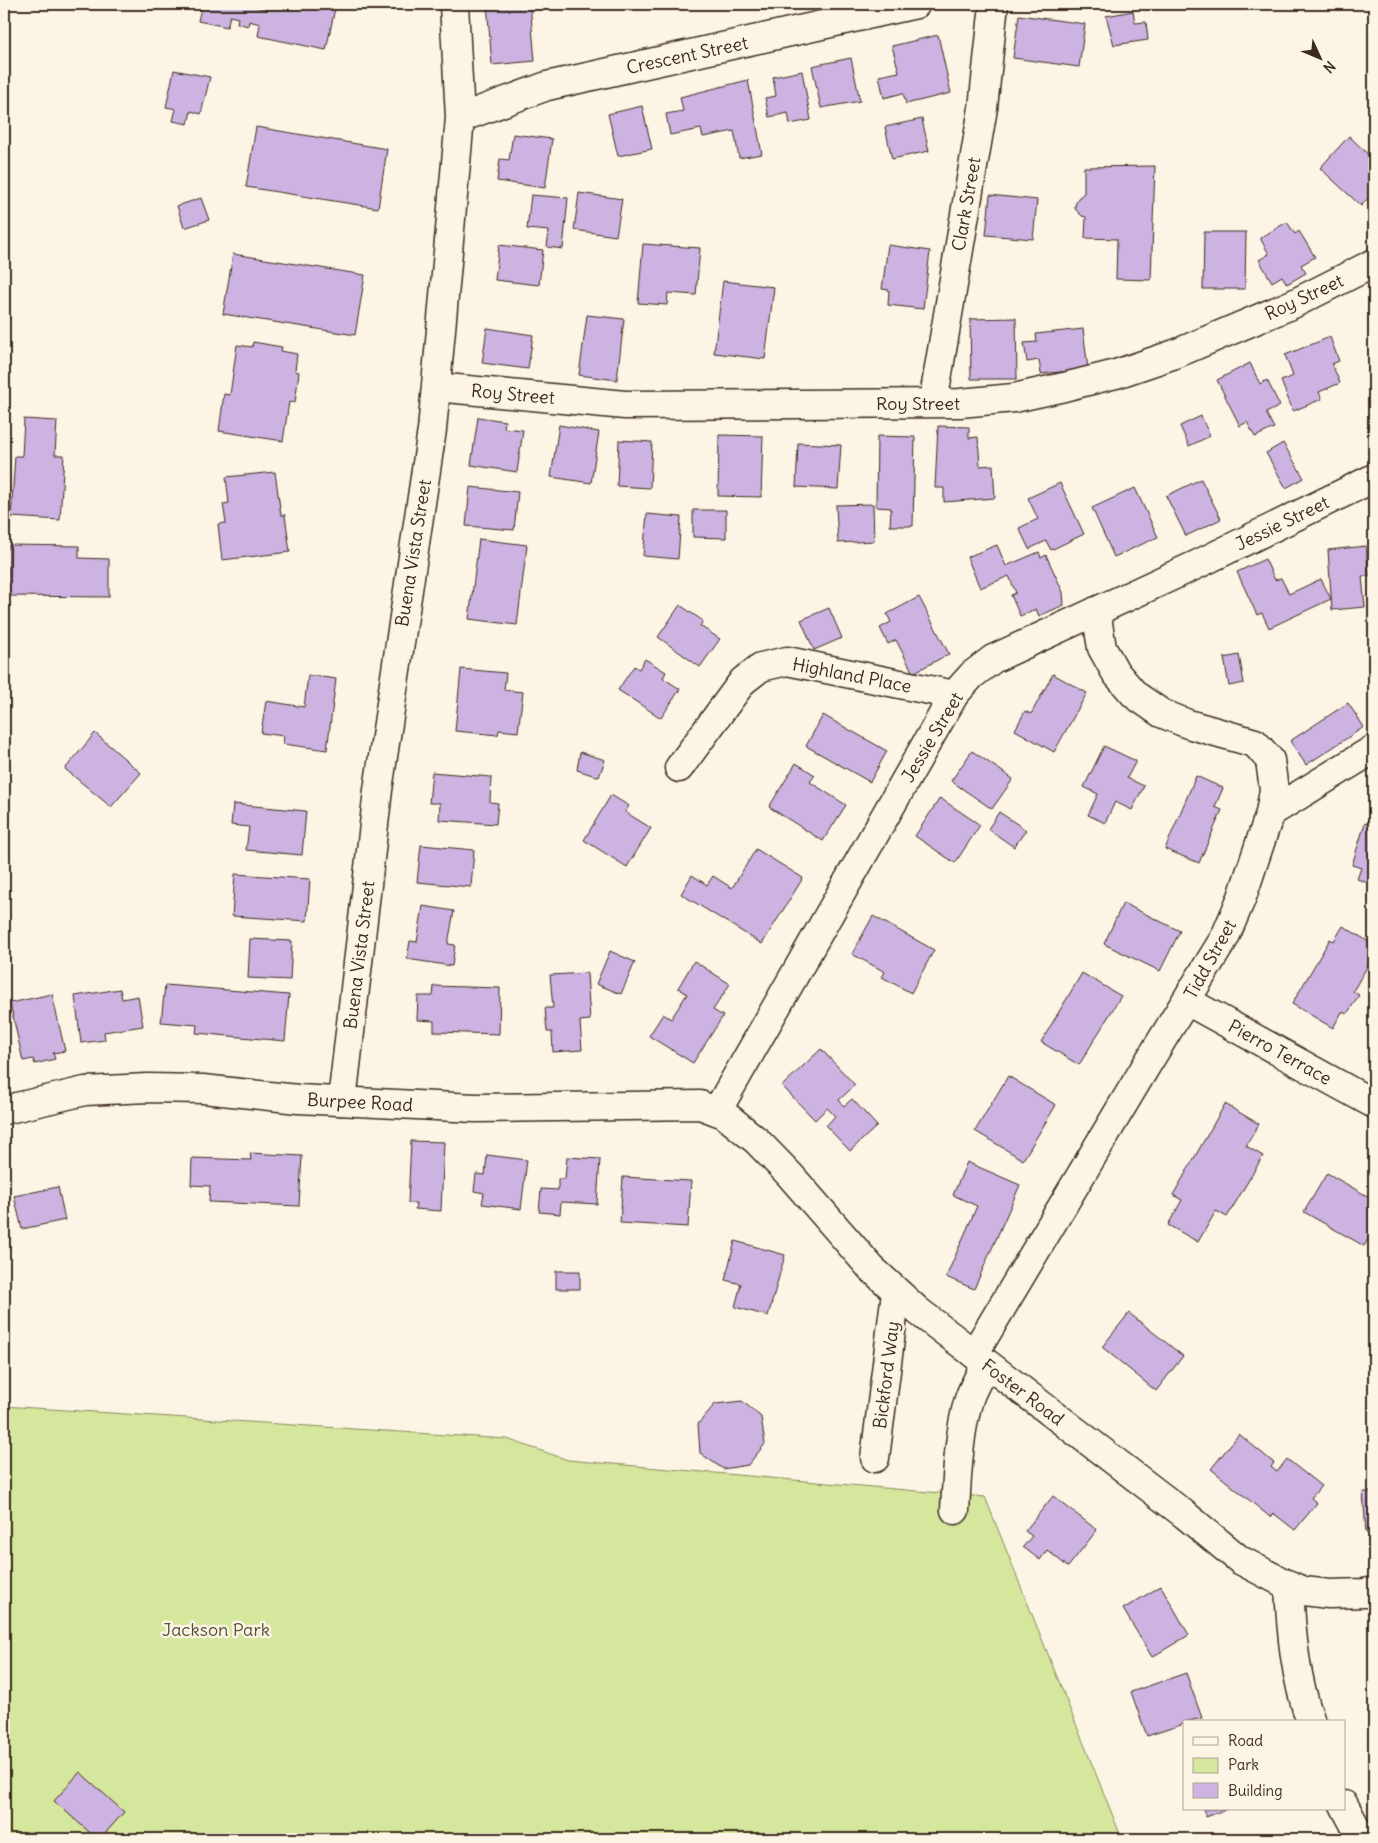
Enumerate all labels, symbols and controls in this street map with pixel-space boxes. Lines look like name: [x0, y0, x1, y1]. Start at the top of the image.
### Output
street label: Crescent Street: [624, 31, 750, 79]
north arrow: [1296, 32, 1346, 82]
text: N: [1320, 57, 1339, 77]
street label: Clark Street: [946, 155, 986, 253]
street label: Roy Street: [1261, 269, 1347, 325]
street label: Roy Street: [470, 379, 556, 409]
street label: Roy Street: [876, 392, 960, 415]
street label: Buena Vista Street: [390, 478, 436, 628]
street label: Jessie Street: [1231, 490, 1333, 556]
street label: Highland Place: [791, 652, 913, 698]
street label: Jessie Street: [896, 688, 968, 786]
street label: Buena Vista Street: [339, 880, 379, 1030]
street label: Tidd Street: [1179, 915, 1241, 1003]
street label: Pierro Terrace: [1224, 1014, 1336, 1090]
street label: Burpee Road: [307, 1088, 414, 1116]
street label: Bickford Way: [868, 1320, 904, 1430]
street label: Foster Road: [977, 1354, 1069, 1431]
park label: Jackson Park: [162, 1618, 270, 1641]
legend: [1183, 1720, 1346, 1810]
text: Road: [1228, 1731, 1263, 1750]
text: Park: [1228, 1755, 1259, 1774]
text: Building: [1228, 1781, 1283, 1800]

